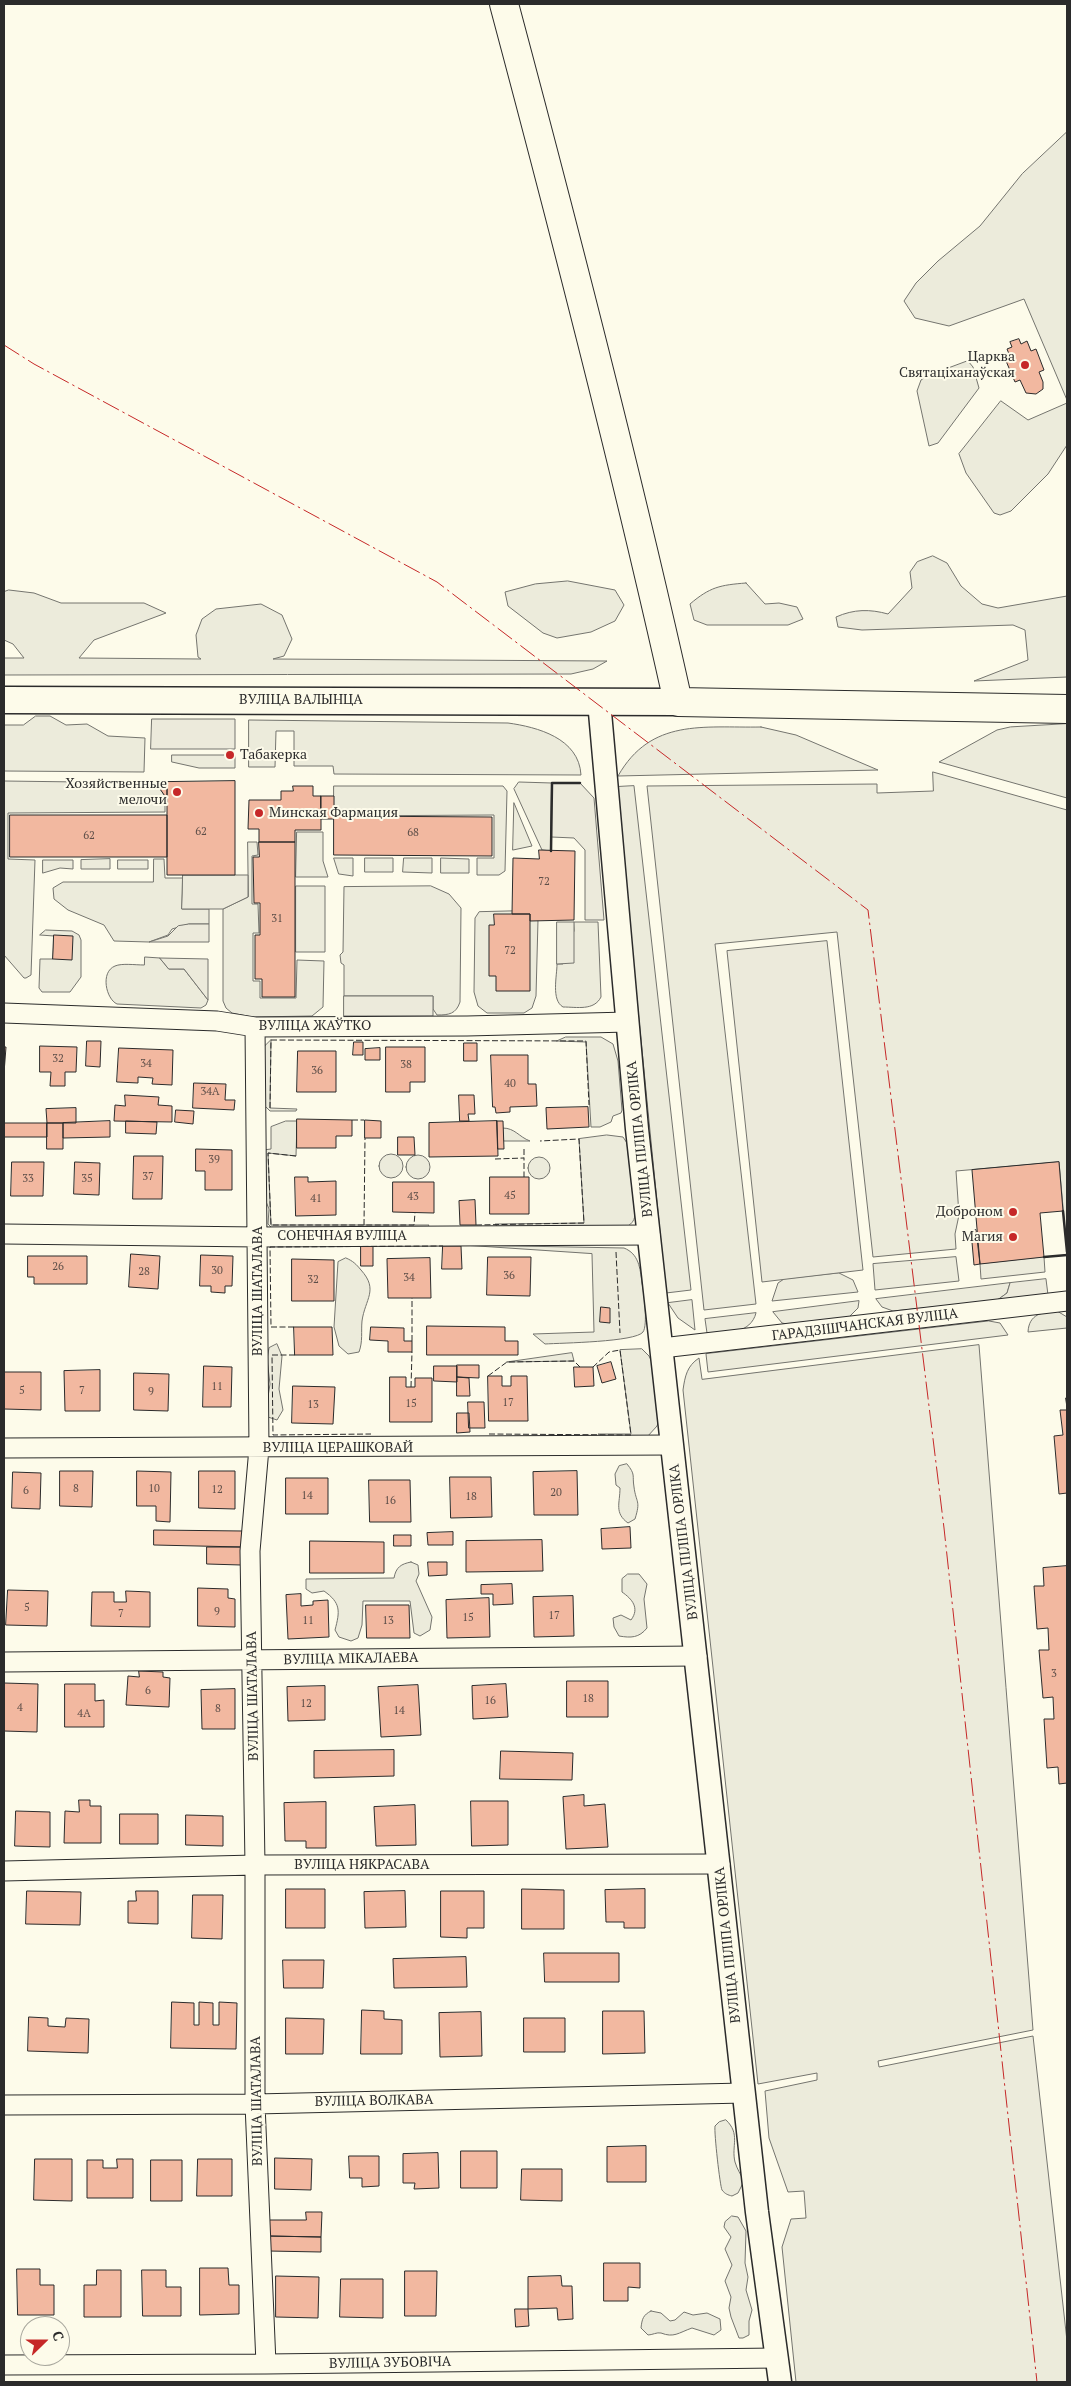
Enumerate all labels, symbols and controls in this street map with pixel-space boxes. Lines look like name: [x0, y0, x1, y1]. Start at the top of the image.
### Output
place label: Царква Святаціханаўская: [899, 349, 1015, 382]
marker: Царква Святаціханаўская: [1019, 359, 1031, 371]
street label: ВУЛІЦА ВАЛЫНЦА: [239, 692, 363, 708]
place label: Табакерка: [240, 747, 307, 763]
marker: Табакерка: [224, 749, 236, 761]
place label: Хозяйственные мелочи: [65, 776, 167, 809]
marker: Хозяйственные мелочи: [171, 786, 183, 798]
place label: Минская Фармация: [269, 805, 398, 821]
marker: Минская Фармация: [253, 807, 265, 819]
house number: 62: [195, 825, 207, 839]
house number: 68: [407, 826, 419, 840]
house number: 62: [83, 829, 95, 843]
house number: 72: [538, 875, 550, 889]
house number: 31: [271, 912, 283, 926]
house number: 72: [504, 944, 516, 958]
street label: ВУЛІЦА ЖАЎТКО: [259, 1018, 371, 1034]
house number: 32: [52, 1052, 64, 1066]
house number: 34: [140, 1057, 152, 1071]
house number: 38: [400, 1058, 412, 1072]
street label: ВУЛІЦА ПІЛІПА ОРЛІКА: [623, 1060, 657, 1218]
house number: 36: [311, 1064, 323, 1078]
house number: 40: [504, 1077, 516, 1091]
house number: 34А: [200, 1085, 220, 1099]
house number: 39: [208, 1153, 220, 1167]
house number: 37: [142, 1170, 154, 1184]
house number: 33: [22, 1172, 34, 1186]
house number: 35: [81, 1172, 93, 1186]
house number: 45: [504, 1189, 516, 1203]
house number: 43: [407, 1190, 419, 1204]
house number: 41: [310, 1192, 322, 1206]
place label: Доброном: [936, 1204, 1003, 1220]
marker: Доброном: [1007, 1206, 1019, 1218]
street label: ВУЛІЦА ШАТАЛАВА: [250, 1226, 266, 1356]
street label: СОНЕЧНАЯ ВУЛІЦА: [277, 1228, 407, 1244]
place label: Магия: [962, 1229, 1003, 1245]
marker: Магия: [1007, 1231, 1019, 1243]
house number: 26: [52, 1260, 64, 1274]
house number: 30: [211, 1264, 223, 1278]
house number: 28: [138, 1265, 150, 1279]
house number: 36: [503, 1269, 515, 1283]
house number: 34: [403, 1271, 415, 1285]
house number: 32: [307, 1273, 319, 1287]
street label: ГАРАДЗІШЧАНСКАЯ ВУЛІЦА: [771, 1305, 959, 1345]
house number: 11: [211, 1380, 223, 1394]
house number: 5: [19, 1384, 25, 1398]
house number: 7: [79, 1384, 85, 1398]
house number: 9: [148, 1385, 154, 1399]
house number: 17: [502, 1396, 514, 1410]
house number: 15: [405, 1397, 417, 1411]
house number: 13: [307, 1398, 319, 1412]
street label: ВУЛІЦА ЦЕРАШКОВАЙ: [263, 1440, 413, 1456]
street label: ВУЛІЦА ПІЛІПА ОРЛІКА: [666, 1463, 702, 1621]
house number: 8: [73, 1482, 79, 1496]
house number: 10: [148, 1482, 160, 1496]
house number: 12: [211, 1483, 223, 1497]
house number: 6: [23, 1484, 29, 1498]
house number: 20: [550, 1486, 562, 1500]
house number: 14: [301, 1489, 313, 1503]
house number: 18: [465, 1490, 477, 1504]
house number: 16: [384, 1494, 396, 1508]
house number: 5: [24, 1601, 30, 1615]
house number: 9: [214, 1605, 220, 1619]
house number: 7: [118, 1607, 124, 1621]
house number: 17: [548, 1609, 560, 1623]
house number: 15: [462, 1611, 474, 1625]
house number: 11: [302, 1614, 314, 1628]
house number: 13: [382, 1614, 394, 1628]
street label: ВУЛІЦА ШАТАЛАВА: [243, 1631, 263, 1761]
street label: ВУЛІЦА МІКАЛАЕВА: [283, 1649, 419, 1669]
house number: 3: [1051, 1667, 1057, 1681]
house number: 6: [145, 1684, 151, 1698]
house number: 18: [582, 1692, 594, 1706]
house number: 16: [484, 1694, 496, 1708]
house number: 12: [300, 1697, 312, 1711]
house number: 4: [17, 1701, 23, 1715]
house number: 8: [215, 1702, 221, 1716]
house number: 14: [393, 1704, 405, 1718]
house number: 4А: [77, 1707, 91, 1721]
street label: ВУЛІЦА НЯКРАСАВА: [294, 1857, 430, 1873]
street label: ВУЛІЦА ПІЛІПА ОРЛІКА: [711, 1866, 745, 2024]
street label: ВУЛІЦА ШАТАЛАВА: [247, 2036, 267, 2166]
street label: ВУЛІЦА ВОЛКАВА: [314, 2092, 434, 2110]
north arrow: [20, 2316, 70, 2366]
text: С: [48, 2328, 69, 2343]
street label: ВУЛІЦА ЗУБОВІЧА: [329, 2354, 451, 2372]

